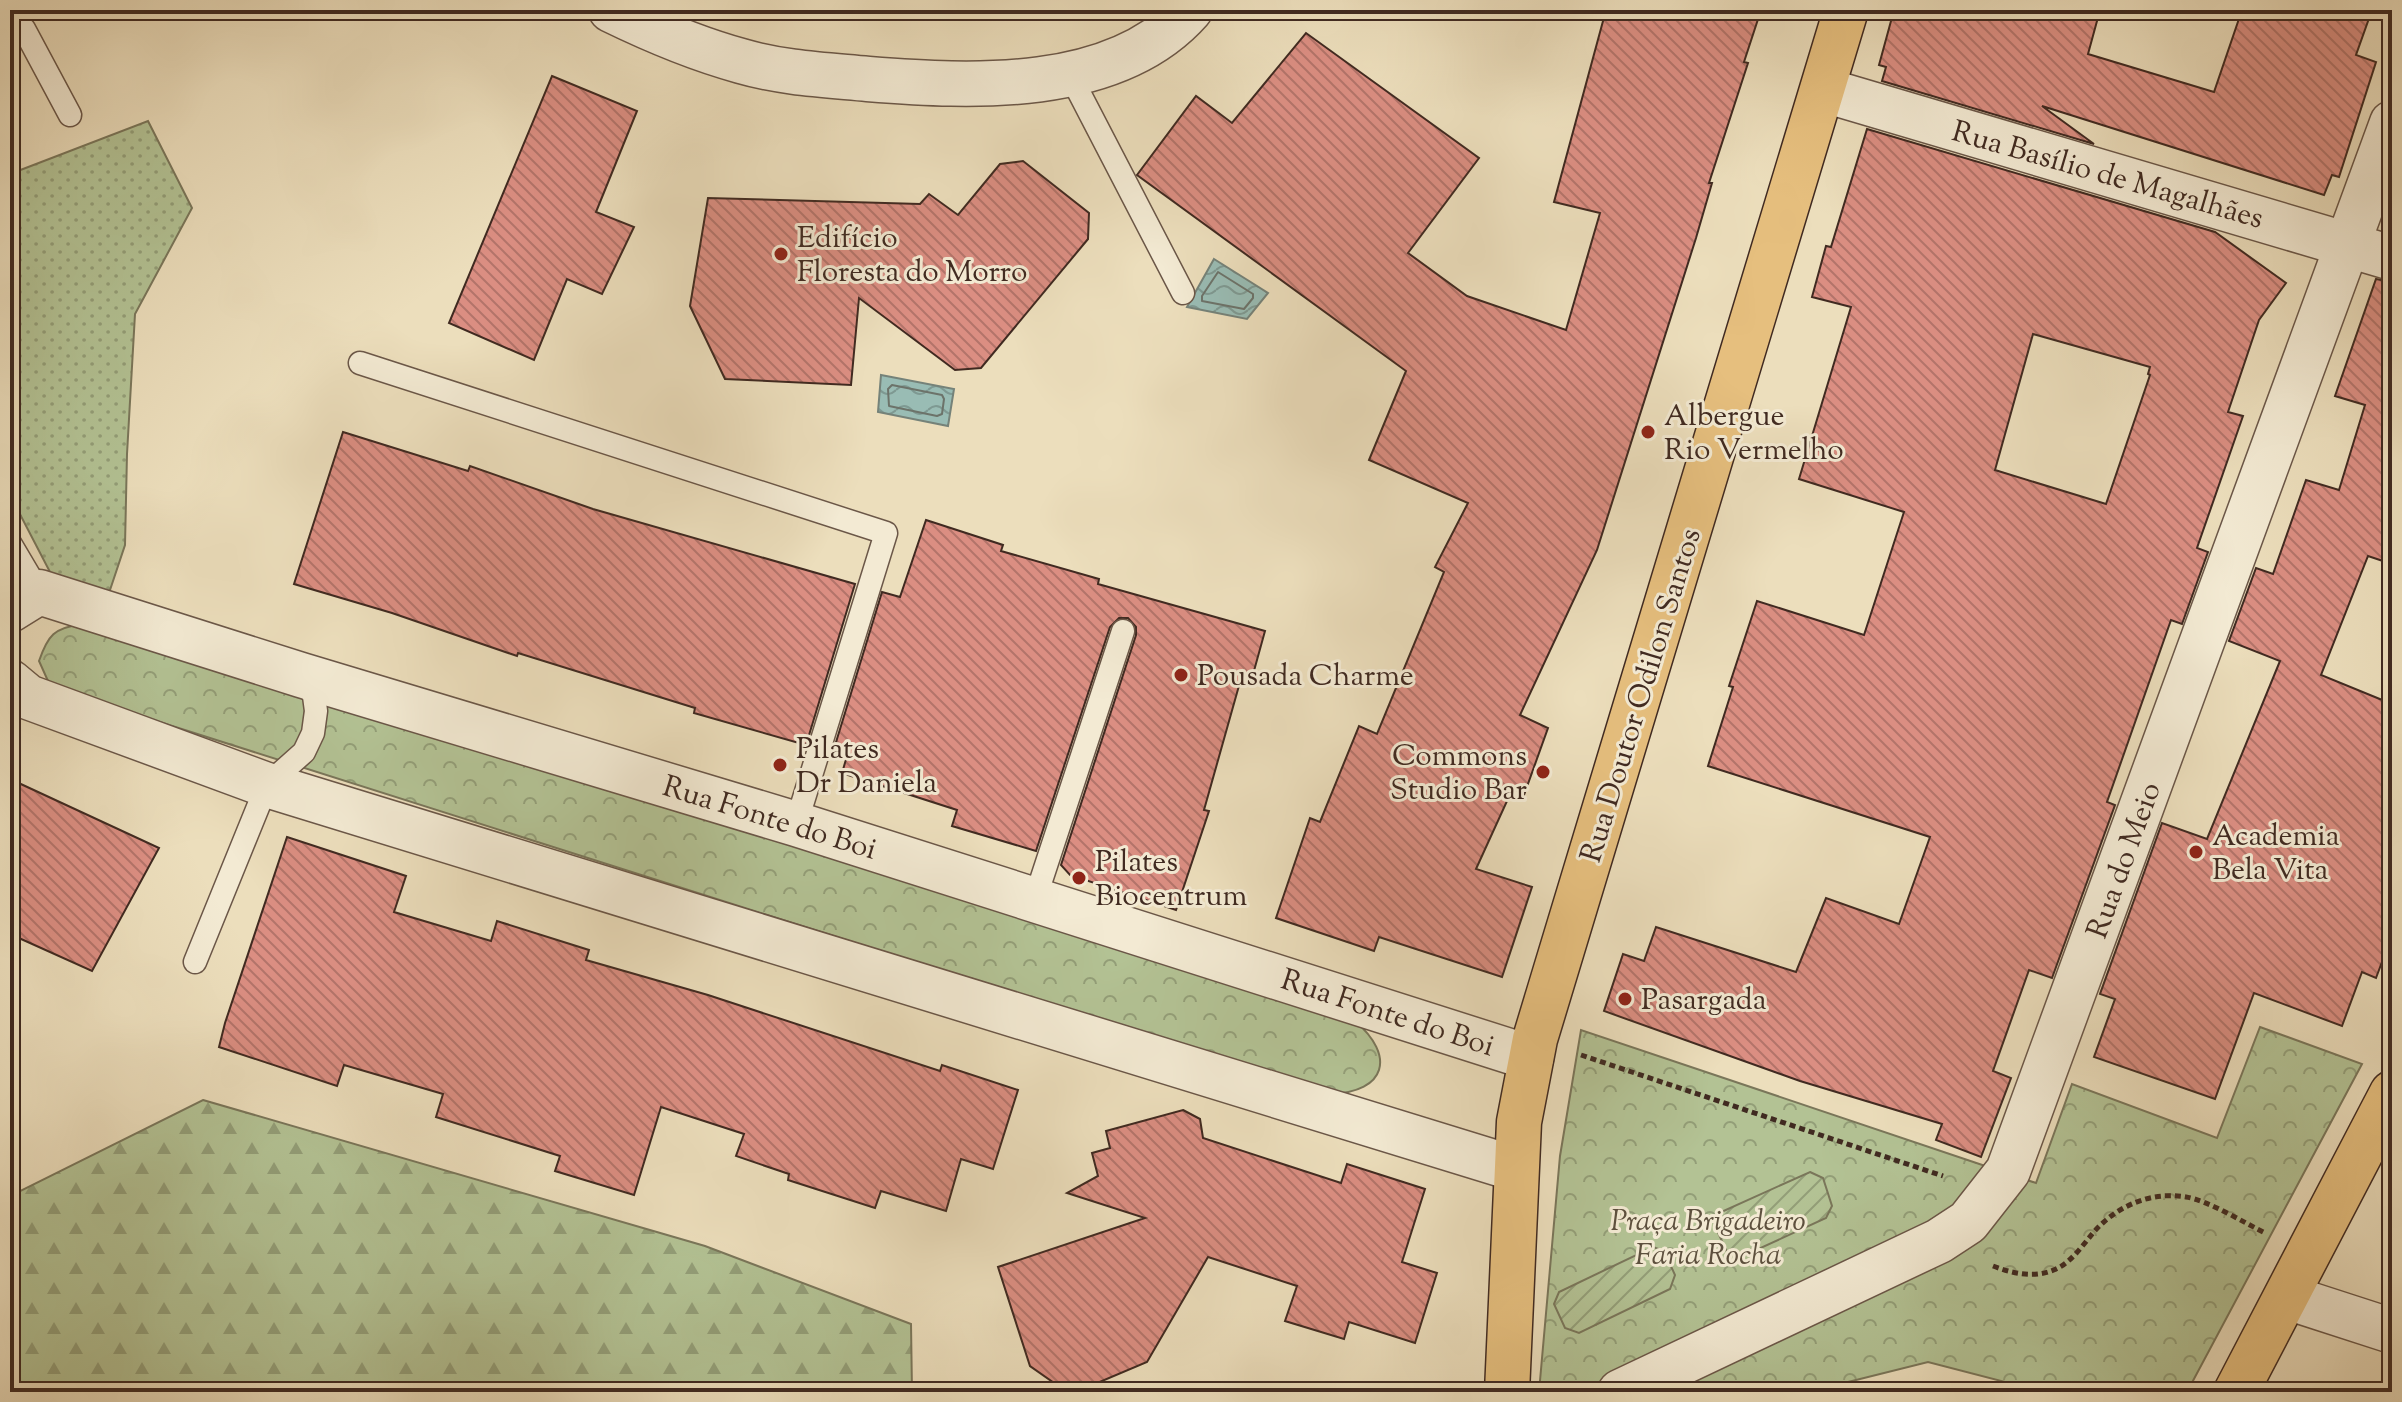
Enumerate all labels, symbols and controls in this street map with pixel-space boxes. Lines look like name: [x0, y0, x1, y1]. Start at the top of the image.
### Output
street label: Rua Basílio de Magalhães: [1946, 111, 2268, 242]
place label: Edifício Floresta do Morro: [797, 218, 1028, 295]
marker: Edifício Floresta do Morro: [772, 245, 790, 263]
place label: Albergue Rio Vermelho: [1664, 396, 1844, 473]
marker: Albergue Rio Vermelho: [1639, 423, 1657, 441]
street label: Rua Doutor Odilon Santos: [1571, 523, 1714, 868]
place label: Pousada Charme: [1197, 656, 1414, 699]
marker: Pousada Charme: [1172, 666, 1190, 684]
place label: Pilates Dr Daniela: [796, 729, 937, 806]
place label: Commons Studio Bar: [1390, 736, 1527, 813]
marker: Pilates Dr Daniela: [771, 756, 789, 774]
marker: Commons Studio Bar: [1534, 763, 1552, 781]
street label: Rua Fonte do Boi: [657, 766, 882, 872]
street label: Rua do Meio: [2077, 777, 2174, 945]
place label: Academia Bela Vita: [2212, 816, 2340, 893]
place label: Pilates Biocentrum: [1095, 842, 1247, 919]
marker: Academia Bela Vita: [2187, 843, 2205, 861]
marker: Pilates Biocentrum: [1070, 869, 1088, 887]
street label: Rua Fonte do Boi: [1275, 960, 1499, 1069]
place label: Pasargada: [1641, 980, 1767, 1023]
marker: Pasargada: [1616, 990, 1634, 1008]
park label: Praça Brigadeiro Faria Rocha: [1610, 1201, 1806, 1278]

